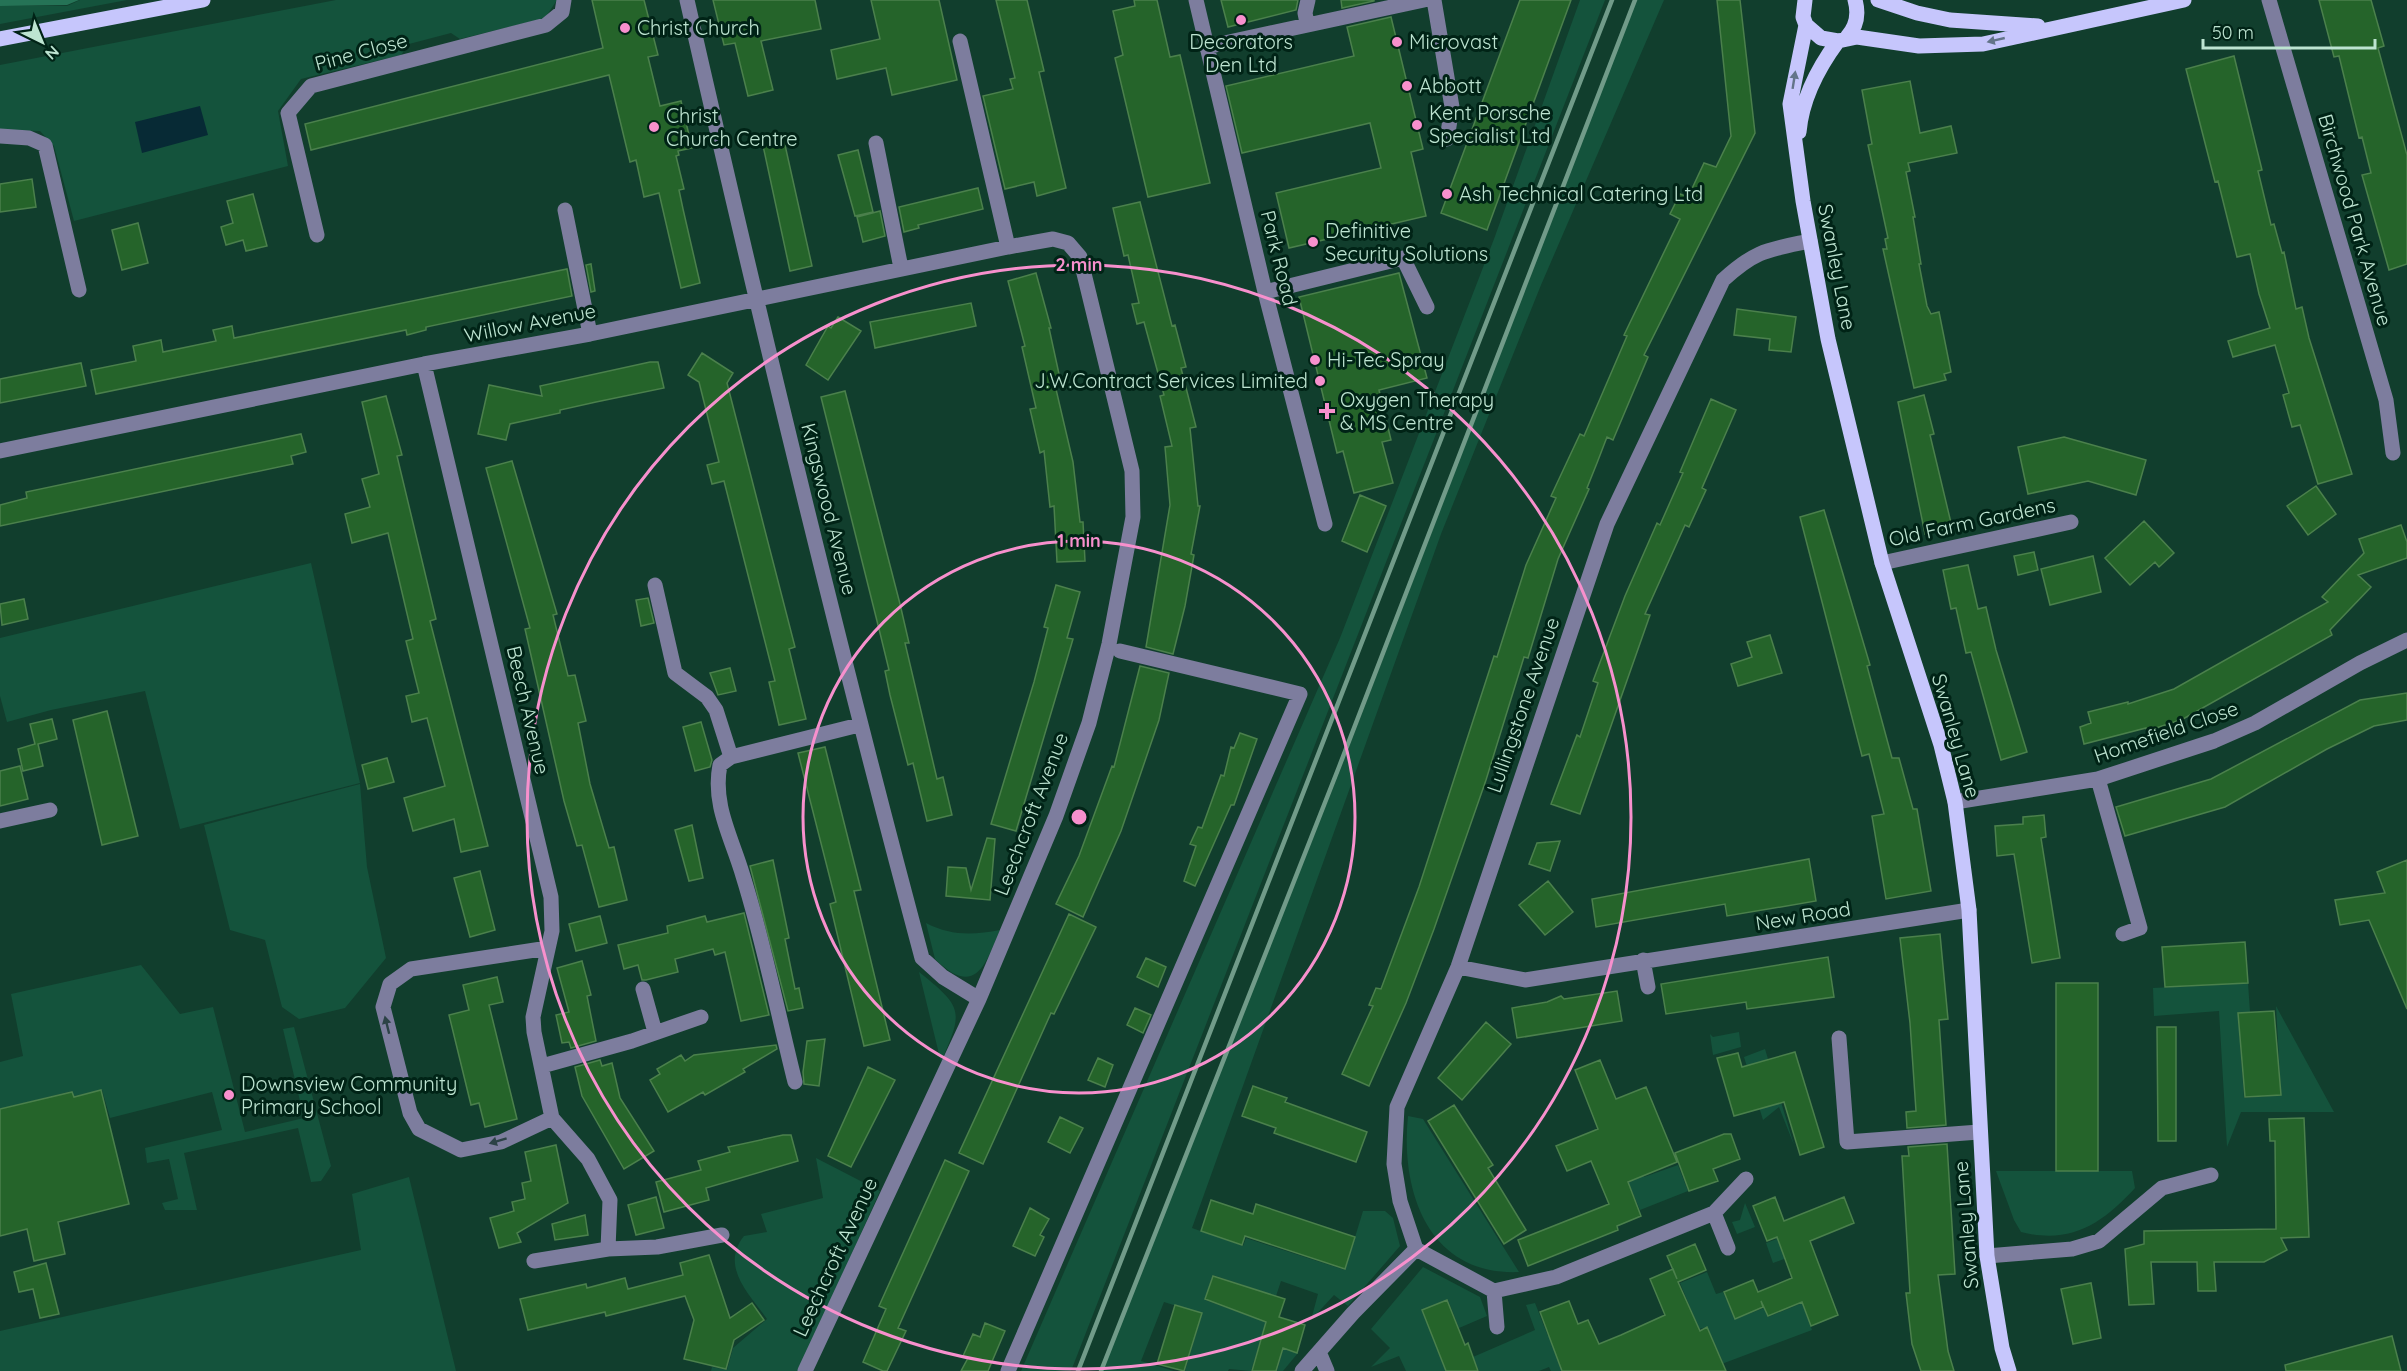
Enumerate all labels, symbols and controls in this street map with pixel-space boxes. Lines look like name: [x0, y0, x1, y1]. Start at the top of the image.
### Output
north arrow: [12, 12, 72, 72]
scale bar: [2203, 12, 2376, 50]
marker: Decorators Den Ltd: [1234, 13, 1248, 27]
place label: Christ Church: [637, 15, 760, 40]
marker: Christ Church: [618, 21, 632, 35]
text: 50 m: [2212, 21, 2254, 44]
street label: Pine Close: [312, 27, 410, 76]
place label: Decorators Den Ltd: [1189, 29, 1293, 77]
place label: Microvast: [1409, 29, 1498, 54]
marker: Microvast: [1390, 35, 1404, 49]
one-way arrow: [1987, 36, 2005, 46]
text: N: [41, 42, 63, 64]
one-way arrow: [1789, 70, 1798, 89]
place label: Abbott: [1419, 73, 1482, 98]
marker: Abbott: [1400, 79, 1414, 93]
place label: Kent Porsche Specialist Ltd: [1429, 100, 1551, 148]
place label: Christ Church Centre: [666, 103, 798, 151]
street label: Birchwood Park Avenue: [2313, 111, 2398, 329]
marker: Kent Porsche Specialist Ltd: [1410, 118, 1424, 132]
marker: Christ Church Centre: [647, 120, 661, 134]
place label: Ash Technical Catering Ltd: [1459, 181, 1703, 206]
marker: Ash Technical Catering Ltd: [1440, 187, 1454, 201]
street label: Swanley Lane: [1813, 202, 1862, 332]
street label: Park Road: [1256, 208, 1303, 308]
place label: Definitive Security Solutions: [1325, 218, 1488, 266]
marker: Definitive Security Solutions: [1306, 235, 1320, 249]
text: 2 min: [1056, 253, 1102, 276]
street label: Willow Avenue: [462, 297, 598, 348]
place label: Hi-Tec Spray: [1327, 347, 1445, 372]
marker: Hi-Tec Spray: [1308, 353, 1322, 367]
place label: J.W.Contract Services Limited: [1034, 368, 1308, 393]
marker: J.W.Contract Services Limited: [1313, 374, 1327, 388]
place label: Oxygen Therapy & MS Centre: [1340, 387, 1494, 435]
marker: Oxygen Therapy & MS Centre: [1318, 402, 1336, 420]
street label: Kingswood Avenue: [796, 420, 863, 597]
street label: Old Farm Gardens: [1886, 492, 2057, 551]
text: 1 min: [1057, 529, 1101, 552]
street label: Lullingstone Avenue: [1481, 614, 1564, 796]
street label: Beech Avenue: [502, 643, 555, 777]
street label: Swanley Lane: [1927, 671, 1986, 801]
street label: Homefield Close: [2090, 695, 2241, 768]
street label: Leechcroft Avenue: [988, 729, 1073, 899]
centre of rings: [1069, 807, 1089, 827]
street label: New Road: [1754, 896, 1852, 935]
one-way arrow: [382, 1016, 392, 1034]
place label: Downsview Community Primary School: [241, 1071, 457, 1119]
marker: Downsview Community Primary School: [222, 1088, 236, 1102]
one-way arrow: [489, 1137, 507, 1146]
street label: Swanley Lane: [1947, 1160, 1984, 1290]
street label: Leechcroft Avenue: [787, 1173, 882, 1340]

